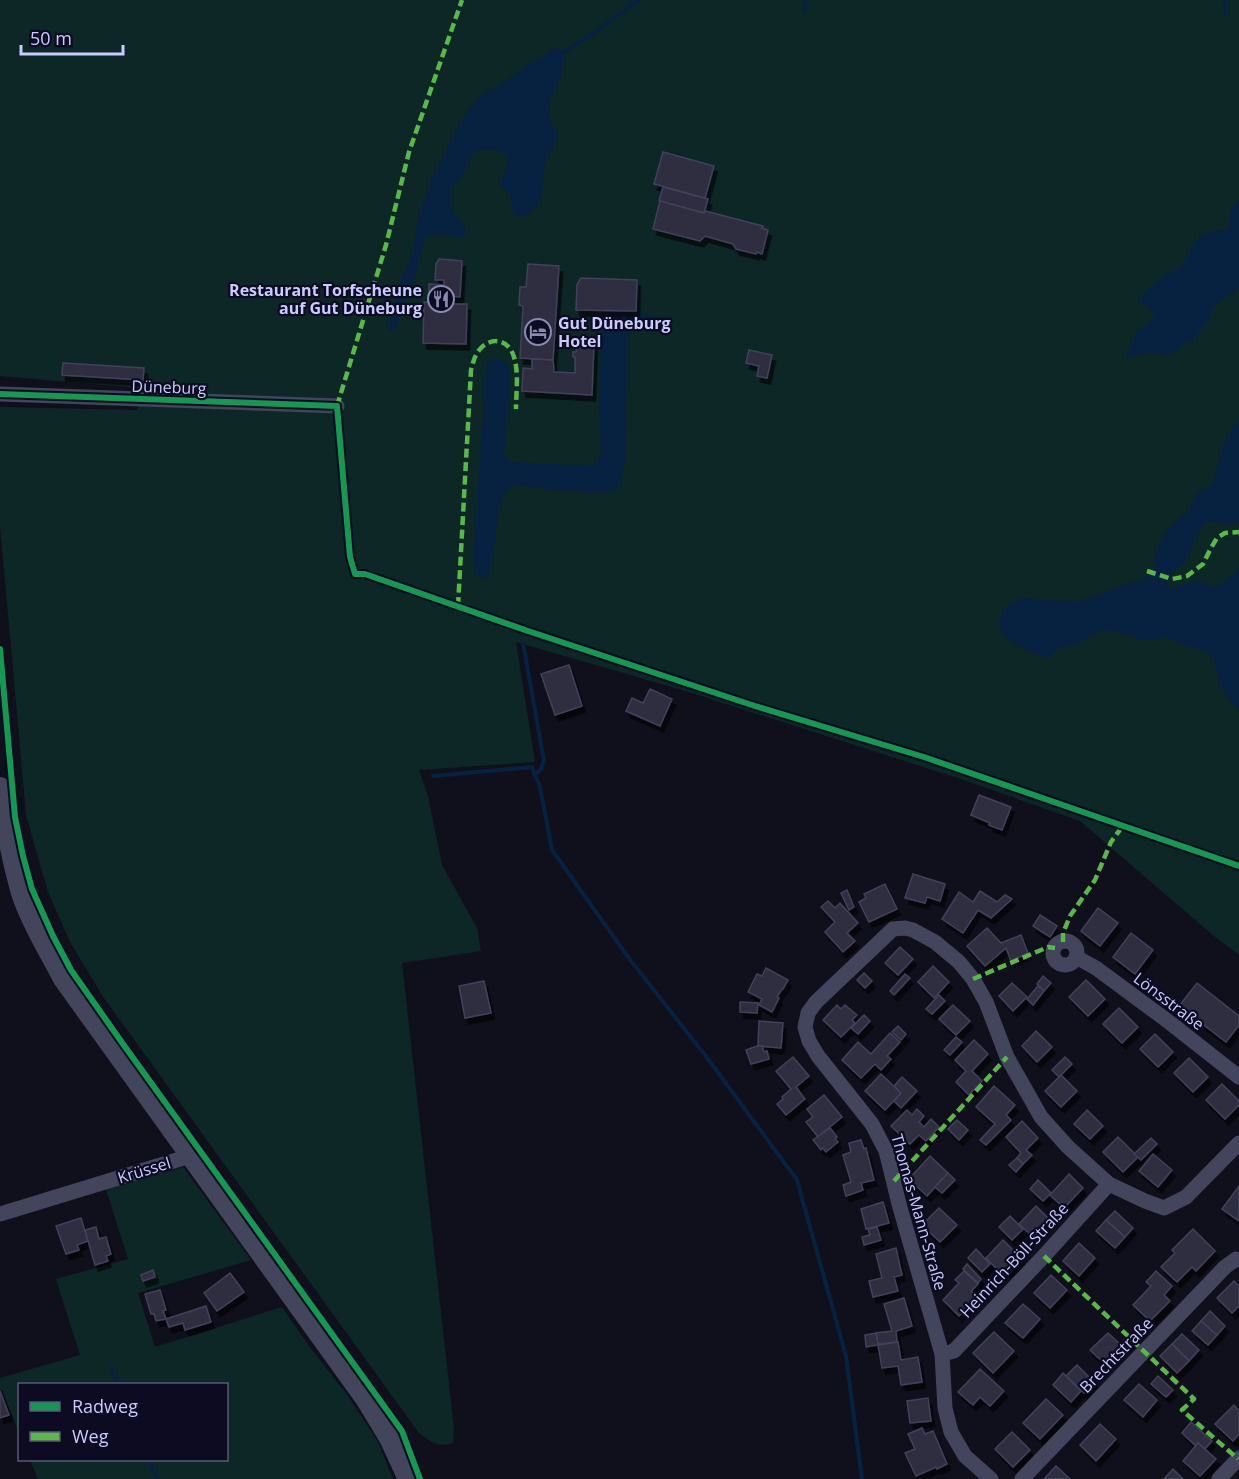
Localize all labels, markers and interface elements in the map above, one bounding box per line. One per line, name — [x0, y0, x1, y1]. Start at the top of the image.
scale bar — [21, 18, 123, 56]
text: 50 m — [30, 26, 72, 50]
place label: Restaurant Torfscheune auf Gut Düneburg — [229, 279, 422, 319]
restaurant icon: Restaurant Torfscheune auf Gut Düneburg — [426, 284, 456, 314]
place label: Gut Düneburg Hotel — [558, 312, 670, 352]
hotel icon: Gut Düneburg Hotel — [523, 317, 553, 347]
street label: Düneburg — [131, 375, 207, 399]
street label: Lönsstraße — [1129, 967, 1209, 1035]
street label: Thomas-Mann-Straße — [886, 1131, 952, 1293]
street label: Krüssel — [115, 1152, 173, 1188]
street label: Heinrich-Böll-Straße — [955, 1198, 1073, 1322]
street label: Brechtstraße — [1074, 1313, 1158, 1397]
legend — [18, 1383, 228, 1461]
text: Radweg — [72, 1394, 138, 1418]
text: Weg — [72, 1424, 109, 1448]

